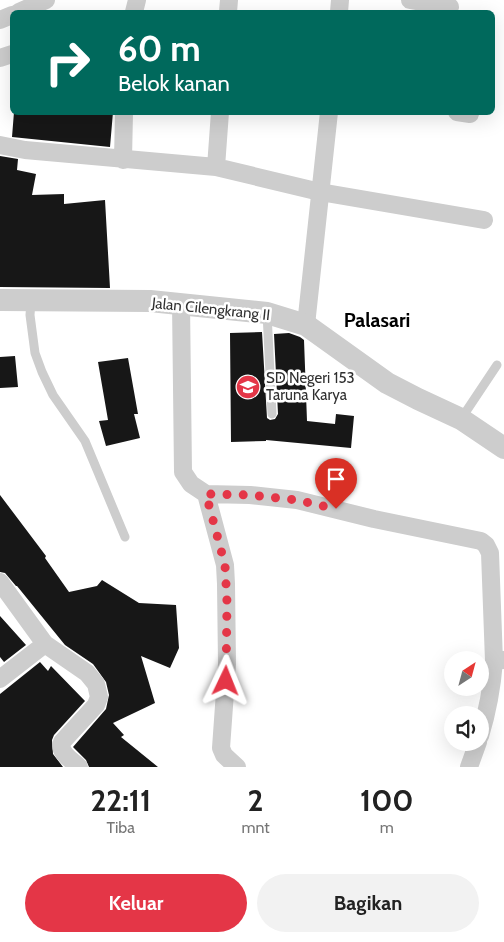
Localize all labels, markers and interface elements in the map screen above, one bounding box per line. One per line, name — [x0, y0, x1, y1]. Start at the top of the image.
text: 60 m — [118, 27, 201, 70]
icon: right — [35, 30, 100, 95]
text: Belok kanan — [118, 70, 230, 97]
street label: Jalan Cilengkrang II — [150, 294, 271, 324]
district label: Palasari — [344, 308, 410, 332]
place label: SD Negeri 153 Taruna Karya — [266, 369, 355, 404]
school or university icon: SD Negeri 153 Taruna Karya — [235, 374, 261, 400]
pin — [315, 458, 357, 509]
icon: arrive — [322, 465, 350, 493]
north arrow — [444, 651, 489, 696]
map controls — [444, 651, 489, 751]
position arrow — [199, 654, 251, 706]
button: sound — [444, 706, 489, 751]
text: 22:11 — [90, 782, 151, 819]
text: 2 — [248, 782, 263, 819]
text: 100 — [360, 782, 414, 819]
text: Tiba — [107, 818, 135, 837]
text: mnt — [241, 818, 270, 837]
text: m — [380, 818, 394, 837]
button: Keluar — [25, 874, 247, 932]
button: Bagikan — [257, 874, 479, 932]

